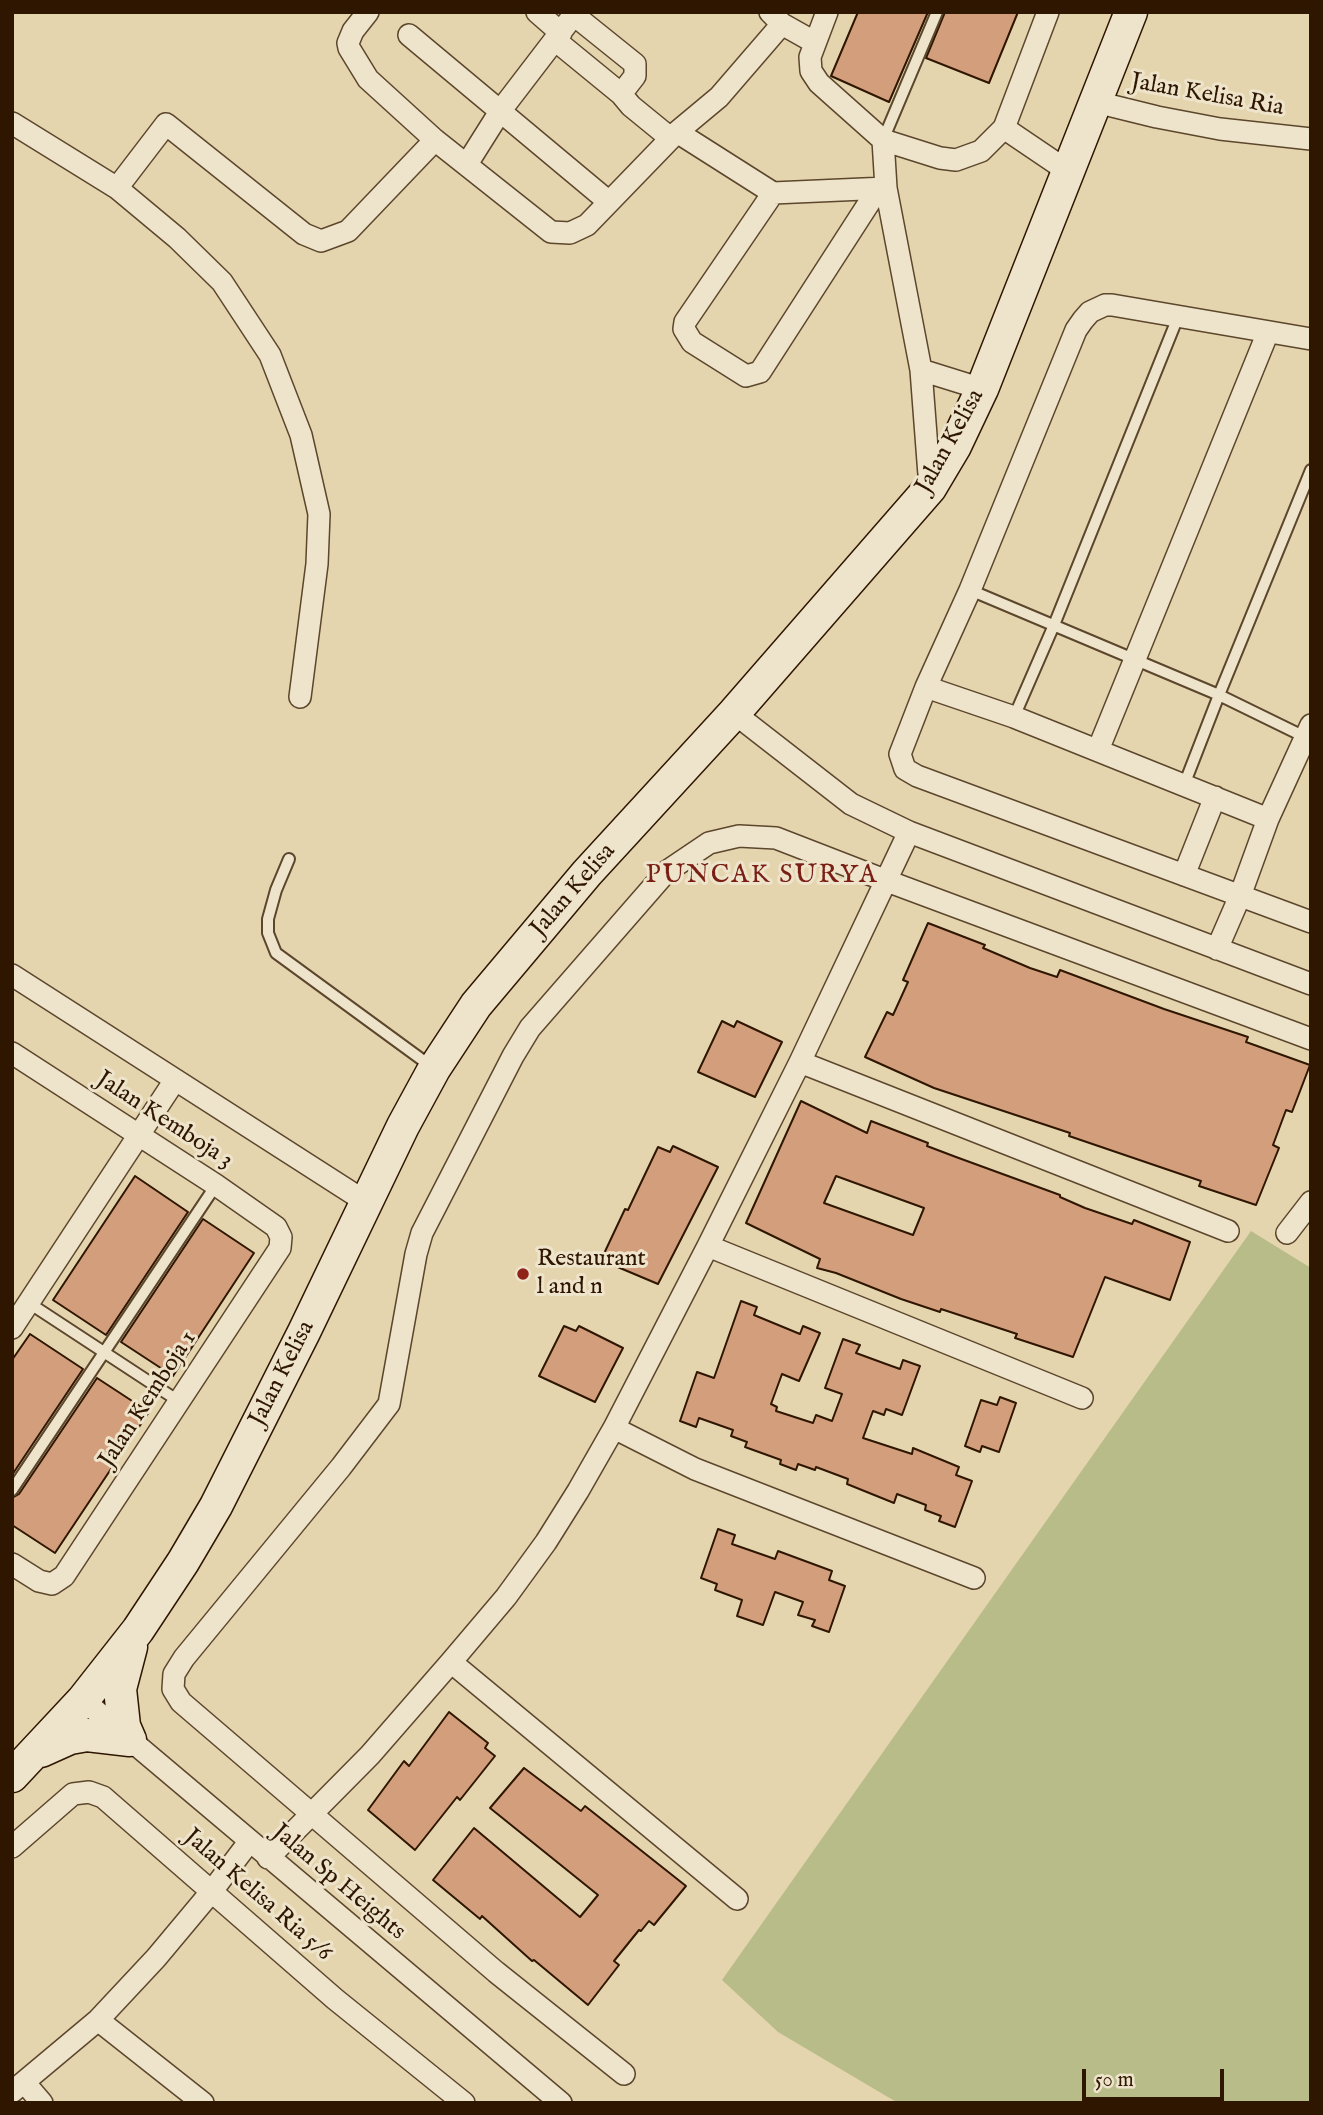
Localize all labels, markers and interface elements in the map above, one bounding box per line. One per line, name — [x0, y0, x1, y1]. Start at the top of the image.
street label: Jalan Kelisa Ria — [1128, 68, 1286, 124]
street label: Jalan Kelisa — [911, 385, 991, 499]
street label: Jalan Kelisa — [526, 838, 622, 944]
district label: PUNCAK SURYA — [647, 861, 877, 893]
street label: Jalan Kemboja 3 — [90, 1066, 238, 1176]
place label: Restaurant l and n — [537, 1246, 646, 1302]
marker: Restaurant l and n — [515, 1266, 531, 1282]
street label: Jalan Kelisa — [244, 1316, 322, 1432]
street label: Jalan Kemboja 1 — [94, 1326, 204, 1474]
street label: Jalan Sp Heights — [265, 1819, 411, 1947]
street label: Jalan Kelisa Ria 5/6 — [177, 1824, 337, 1968]
scale bar — [1085, 2056, 1227, 2100]
text: 50 m — [1095, 2067, 1134, 2094]

